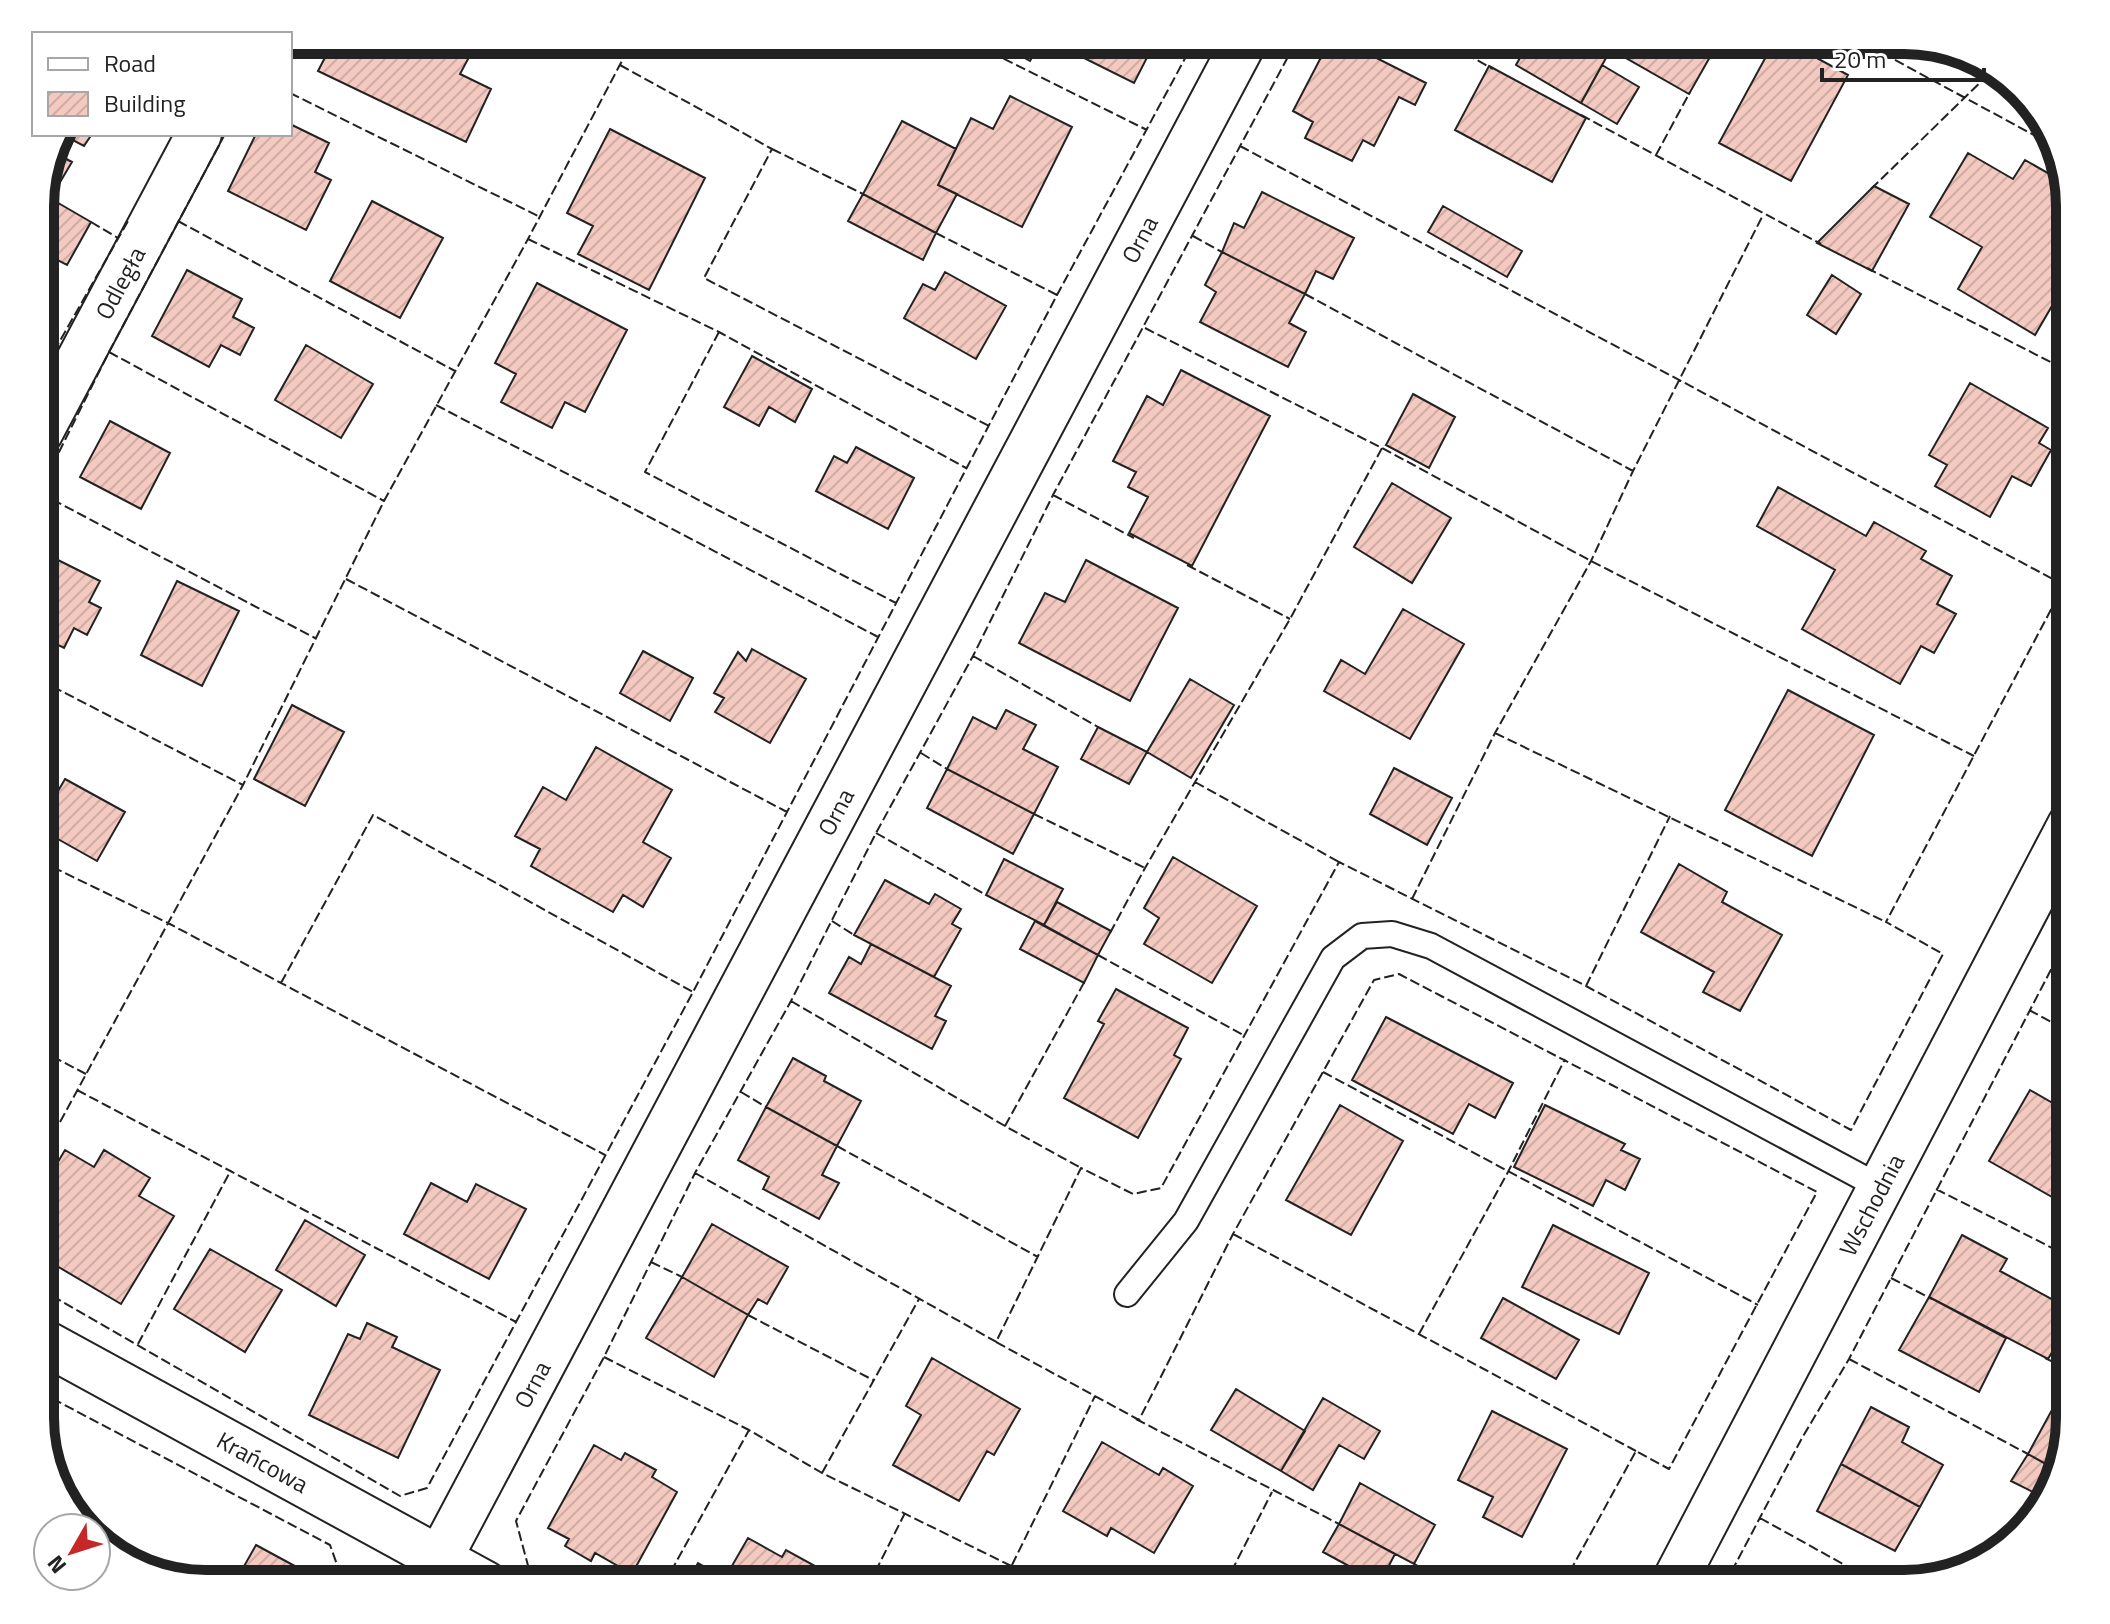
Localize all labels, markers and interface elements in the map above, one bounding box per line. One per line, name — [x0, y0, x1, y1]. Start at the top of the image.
legend — [32, 32, 292, 136]
scale bar — [1822, 32, 1984, 82]
text: 20 m — [1834, 41, 1886, 77]
text: Road — [104, 45, 156, 81]
text: Building — [104, 85, 186, 121]
street label: Orna — [1112, 209, 1167, 270]
street label: Odległa — [86, 240, 154, 326]
street label: Orna — [808, 782, 863, 842]
street label: Wschodnia — [1830, 1147, 1913, 1262]
street label: Orna — [505, 1354, 559, 1414]
street label: Krańcowa — [210, 1422, 315, 1502]
north arrow — [32, 1512, 112, 1592]
text: N — [38, 1548, 74, 1581]

